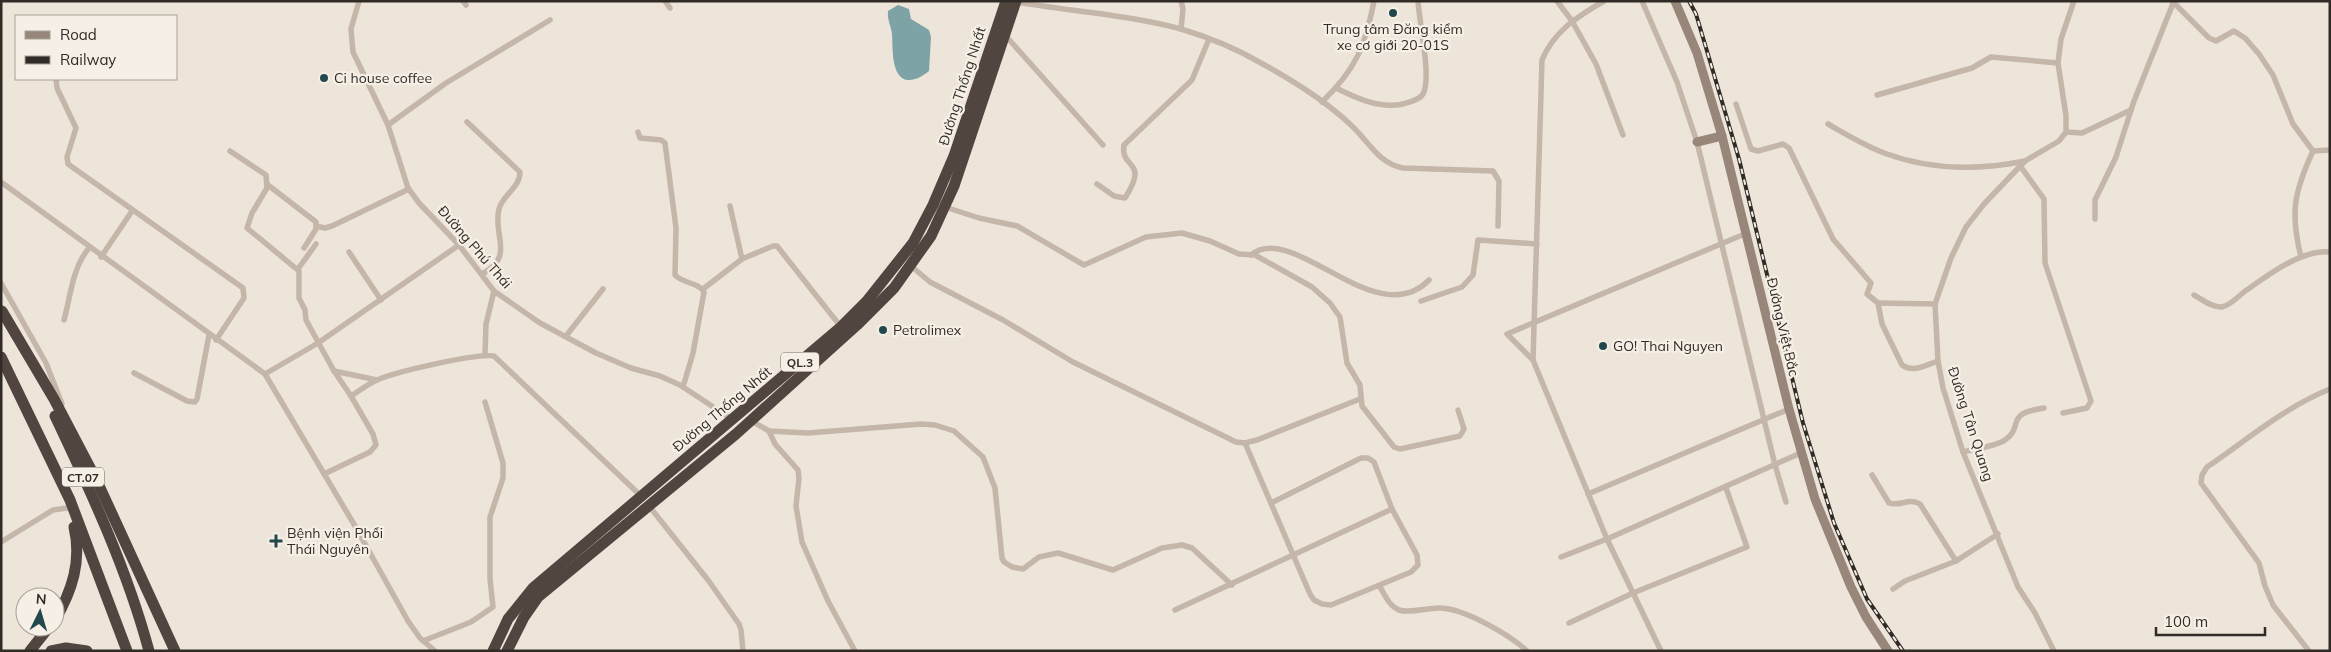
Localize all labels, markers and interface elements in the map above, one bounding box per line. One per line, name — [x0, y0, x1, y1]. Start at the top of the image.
marker: Trung tâm Đăng kiểm xe cơ giới 20-01S — [1387, 7, 1399, 19]
legend — [15, 15, 178, 80]
place label: Trung tâm Đăng kiểm xe cơ giới 20-01S — [1323, 20, 1463, 54]
street label: Đường Thống Nhất — [934, 24, 990, 148]
text: Road — [60, 25, 97, 44]
text: Railway — [60, 50, 116, 69]
place label: Ci house coffee — [334, 69, 432, 87]
marker: Ci house coffee — [318, 72, 330, 84]
street label: Đường Phú Thái — [434, 202, 516, 292]
street label: Đường Việt Bắc — [1763, 276, 1803, 378]
place label: Petrolimex — [893, 321, 962, 339]
marker: Petrolimex — [877, 324, 889, 336]
place label: GO! Thai Nguyen — [1613, 337, 1723, 355]
marker: GO! Thai Nguyen — [1597, 340, 1609, 352]
road number: QL.3 — [781, 352, 819, 372]
street label: Đường Thống Nhất — [669, 362, 775, 456]
street label: Đường Tân Quang — [1944, 364, 1998, 484]
road number: CT.07 — [62, 468, 104, 487]
place label: Bệnh viện Phổi Thái Nguyên — [287, 524, 383, 558]
marker: Bệnh viện Phổi Thái Nguyên — [269, 534, 283, 548]
north arrow — [15, 587, 65, 637]
text: N — [35, 590, 47, 608]
scale bar — [2156, 604, 2265, 636]
text: 100 m — [2164, 612, 2208, 631]

